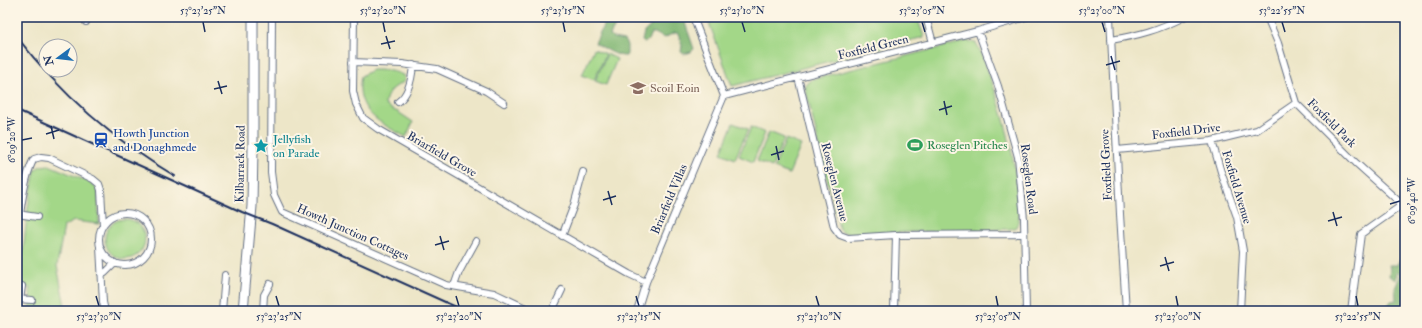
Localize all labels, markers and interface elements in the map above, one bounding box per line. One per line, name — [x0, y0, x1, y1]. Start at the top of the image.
text: 53°23'25"N — [180, 5, 226, 17]
text: 53°23'20"N — [360, 5, 406, 17]
text: 53°23'15"N — [541, 5, 585, 17]
text: 53°23'10"N — [719, 5, 765, 17]
text: 53°23'05"N — [899, 5, 945, 17]
text: 53°23'00"N — [1079, 5, 1125, 17]
text: 53°22'55"N — [1259, 5, 1305, 17]
street label: Foxfield Green — [836, 31, 910, 63]
north arrow — [38, 38, 78, 78]
text: N — [41, 53, 57, 68]
school or university icon: Scoil Eoin — [629, 79, 647, 97]
place label: Scoil Eoin — [650, 81, 700, 96]
street label: Foxfield Park — [1304, 96, 1359, 151]
text: 6°09'20"W — [6, 116, 18, 163]
street label: Foxfield Drive — [1151, 120, 1221, 143]
street label: Kilbarrack Road — [232, 125, 249, 203]
place label: Howth Junction and Donaghmede — [113, 126, 197, 155]
street label: Briarfield Grove — [404, 128, 479, 180]
street label: Foxfield Grove — [1097, 129, 1116, 201]
station icon: Howth Junction and Donaghmede — [92, 131, 110, 149]
place label: Jellyfish on Parade — [272, 132, 319, 161]
sports icon: Roseglen Pitches — [906, 136, 924, 154]
place icon: Jellyfish on Parade — [252, 137, 270, 155]
place label: Roseglen Pitches — [927, 138, 1007, 153]
street label: Roseglen Avenue — [817, 141, 852, 223]
street label: Roseglen Road — [1017, 143, 1040, 215]
street label: Foxfield Avenue — [1218, 149, 1255, 226]
street label: Briarfield Villas — [648, 162, 691, 237]
text: 6°09'40"W — [1406, 177, 1418, 224]
street label: Howth Junction Cottages — [294, 201, 411, 264]
text: 53°23'30"N — [76, 311, 122, 323]
text: 53°23'25"N — [256, 311, 302, 323]
text: 53°23'20"N — [436, 311, 482, 323]
text: 53°23'15"N — [617, 311, 661, 323]
text: 53°23'10"N — [796, 311, 842, 323]
text: 53°23'05"N — [975, 311, 1021, 323]
text: 53°23'00"N — [1155, 311, 1201, 323]
text: 53°22'55"N — [1335, 311, 1381, 323]

